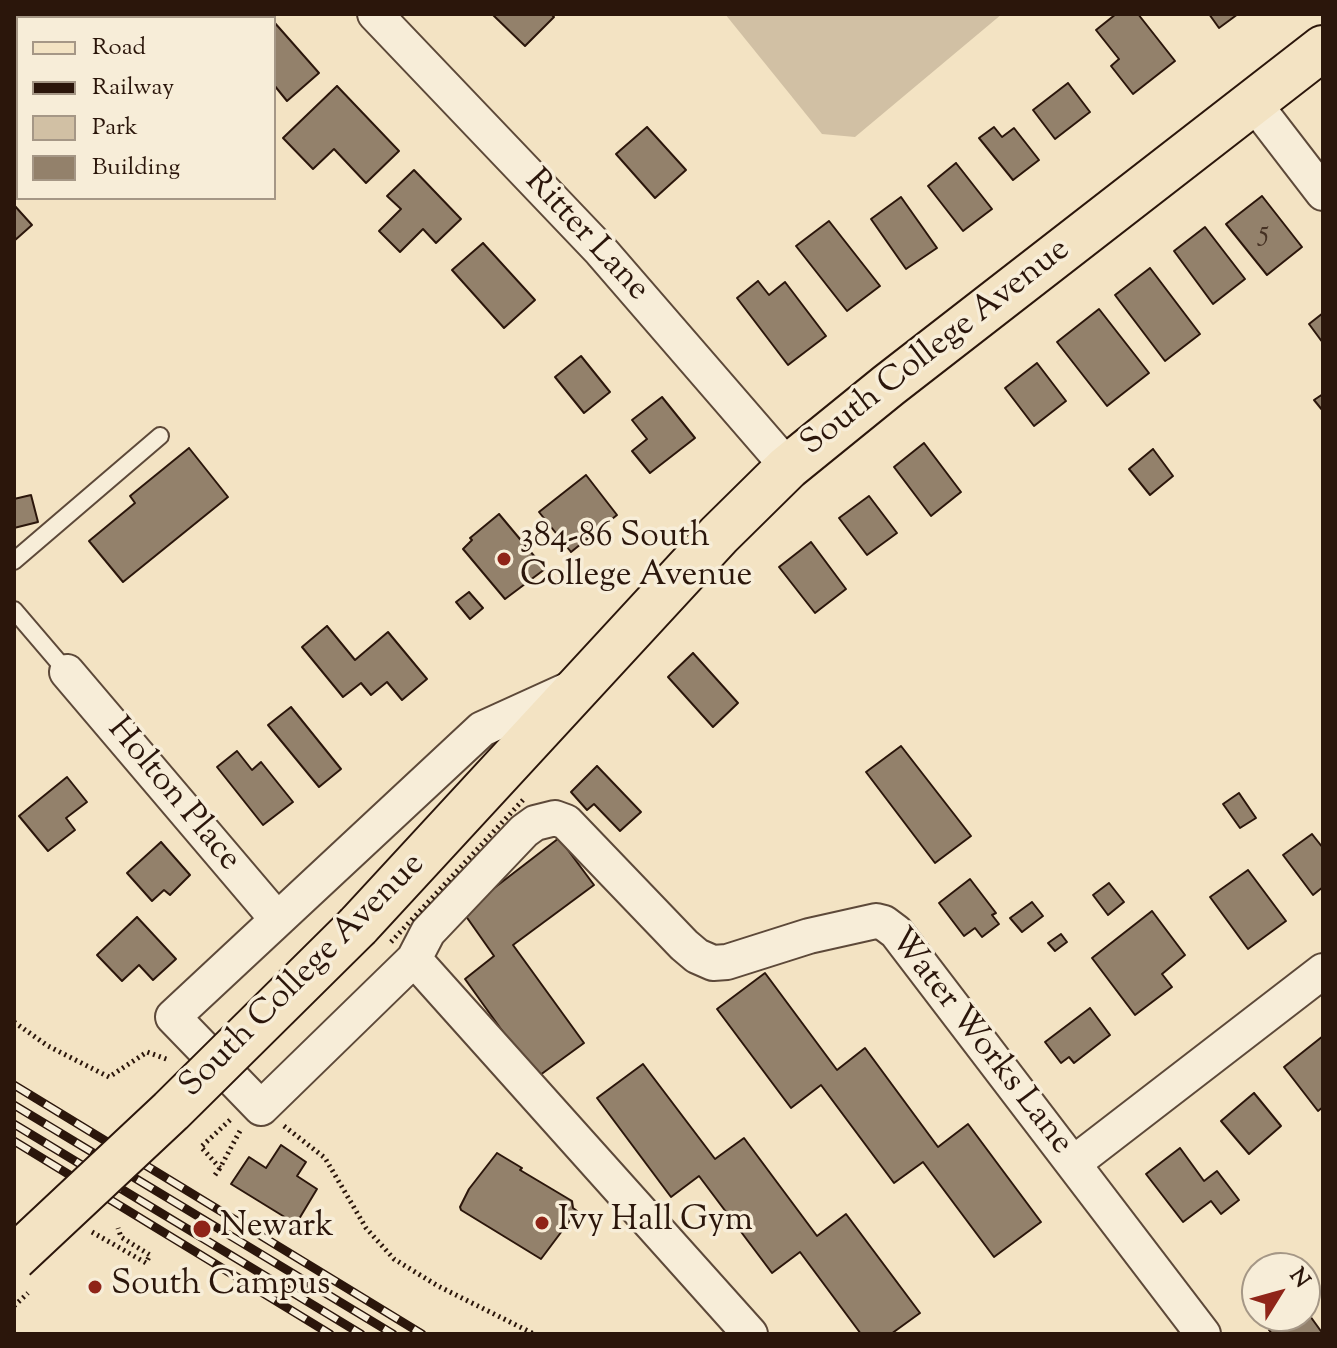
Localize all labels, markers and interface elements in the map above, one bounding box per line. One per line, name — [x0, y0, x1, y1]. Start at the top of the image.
legend — [16, 16, 276, 200]
text: Road — [92, 31, 146, 65]
text: Railway — [92, 71, 174, 105]
text: Park — [92, 111, 138, 145]
text: Building — [92, 151, 180, 185]
street label: Ritter Lane — [514, 163, 656, 311]
house number: 5 — [1259, 217, 1269, 253]
street label: South College Avenue — [795, 231, 1079, 467]
place label: 384-86 South College Avenue — [520, 519, 752, 598]
marker: 384-86 South College Avenue — [495, 550, 513, 568]
street label: Holton Place — [96, 711, 248, 881]
street label: South College Avenue — [173, 846, 435, 1108]
street label: Water Works Lane — [878, 922, 1080, 1164]
place label: Ivy Hall Gym — [558, 1203, 753, 1243]
place label: Newark — [220, 1209, 334, 1249]
marker: Ivy Hall Gym — [533, 1214, 551, 1232]
marker: Newark — [191, 1218, 213, 1240]
north arrow — [1241, 1252, 1321, 1332]
text: N — [1281, 1262, 1317, 1295]
place label: South Campus — [111, 1267, 330, 1307]
marker: South Campus — [86, 1278, 104, 1296]

